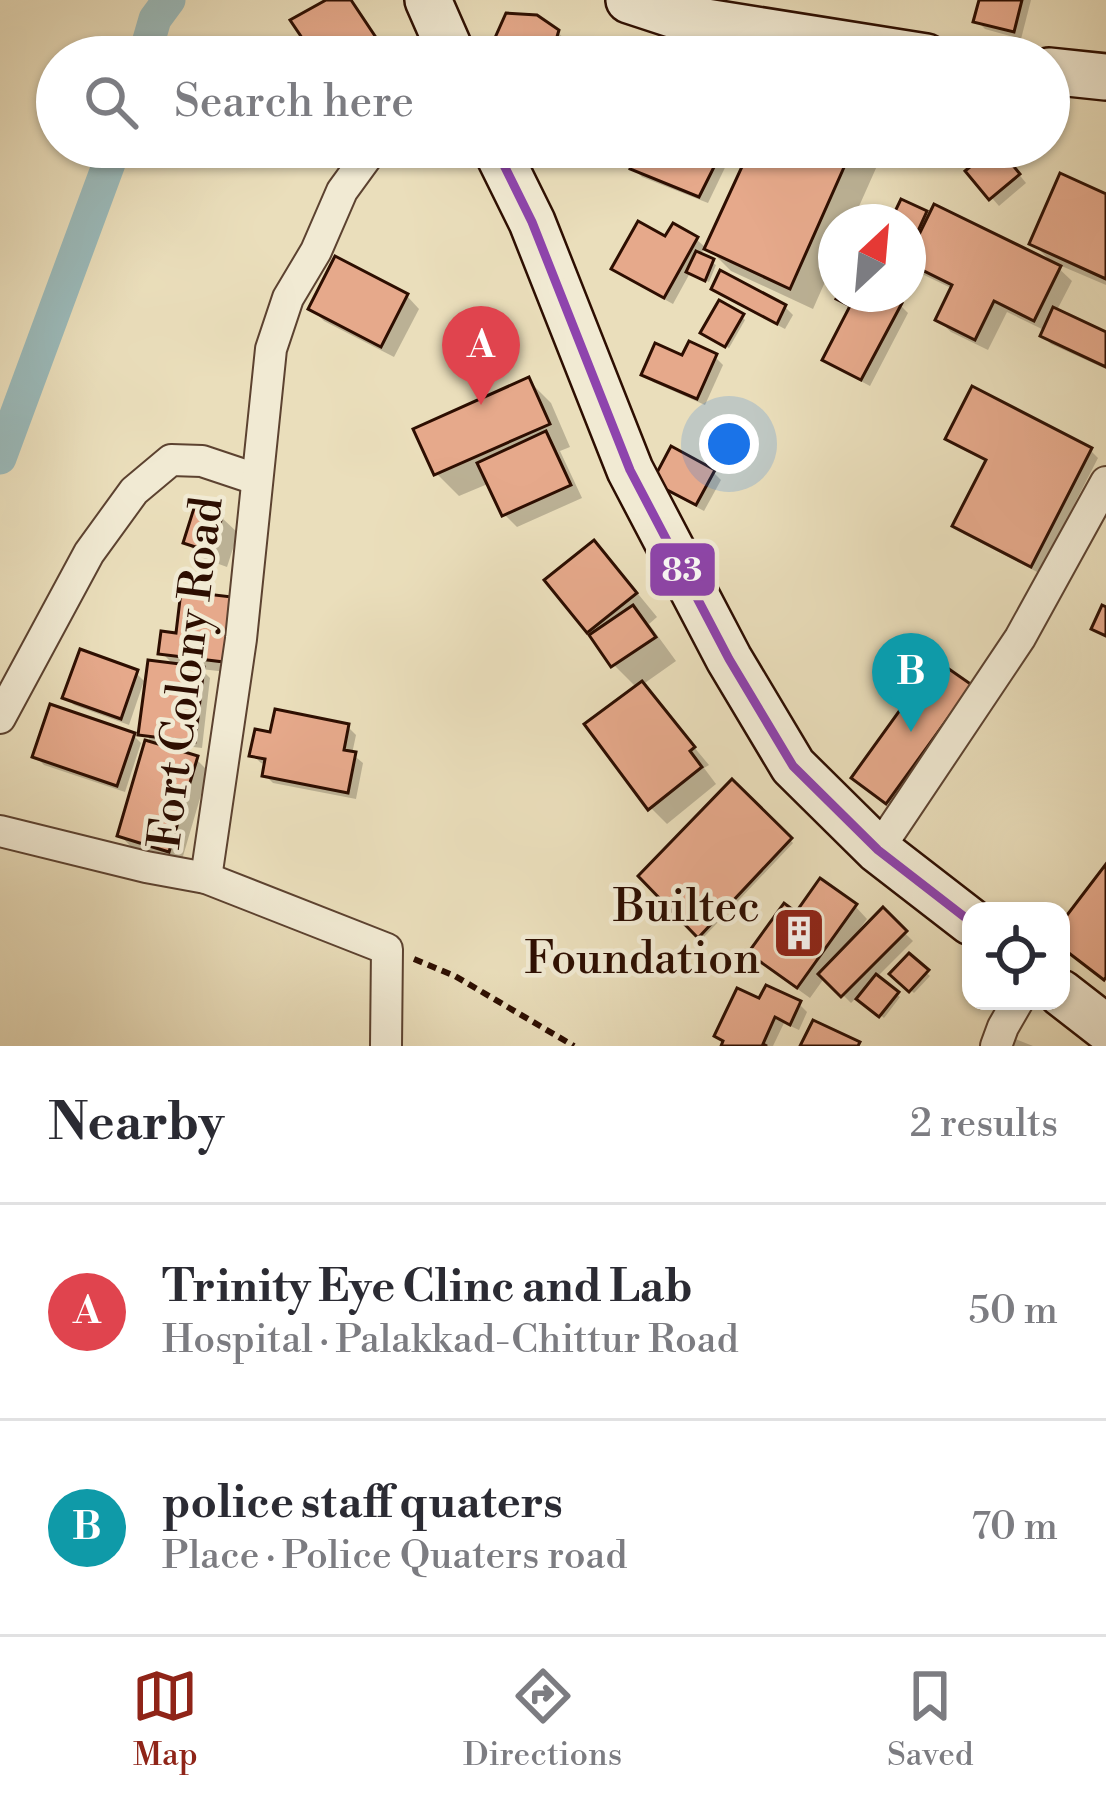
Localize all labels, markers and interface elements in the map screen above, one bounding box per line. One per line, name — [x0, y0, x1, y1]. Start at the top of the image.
search box — [36, 36, 1070, 168]
icon: search — [78, 69, 144, 135]
text: Search here — [174, 74, 414, 131]
north arrow — [818, 204, 926, 312]
pin: A — [442, 306, 520, 405]
your location — [699, 414, 759, 474]
street label: Fort Colony Road — [137, 493, 237, 852]
line badge: 83 — [648, 541, 717, 598]
text: 83 — [662, 551, 702, 592]
pin: B — [872, 633, 950, 732]
place label: Builtec Foundation — [525, 879, 760, 988]
map controls — [962, 902, 1070, 1010]
button: locate — [962, 902, 1070, 1010]
building icon: Builtec Foundation — [771, 905, 827, 961]
text: Nearby — [48, 1092, 224, 1156]
text: 2 results — [910, 1100, 1058, 1149]
text: Trinity Eye Clinc and Lab — [162, 1259, 693, 1316]
text: A — [73, 1287, 101, 1336]
text: 50 m — [968, 1287, 1058, 1336]
text: Hospital · Palakkad-Chittur Road — [162, 1316, 739, 1365]
text: police staff quaters — [162, 1475, 563, 1532]
text: B — [72, 1503, 102, 1552]
text: 70 m — [971, 1503, 1058, 1552]
text: Place · Police Quaters road — [162, 1532, 627, 1581]
tab: Map — [132, 1663, 198, 1776]
tab: Directions — [463, 1663, 622, 1776]
tab: Saved — [887, 1663, 974, 1776]

